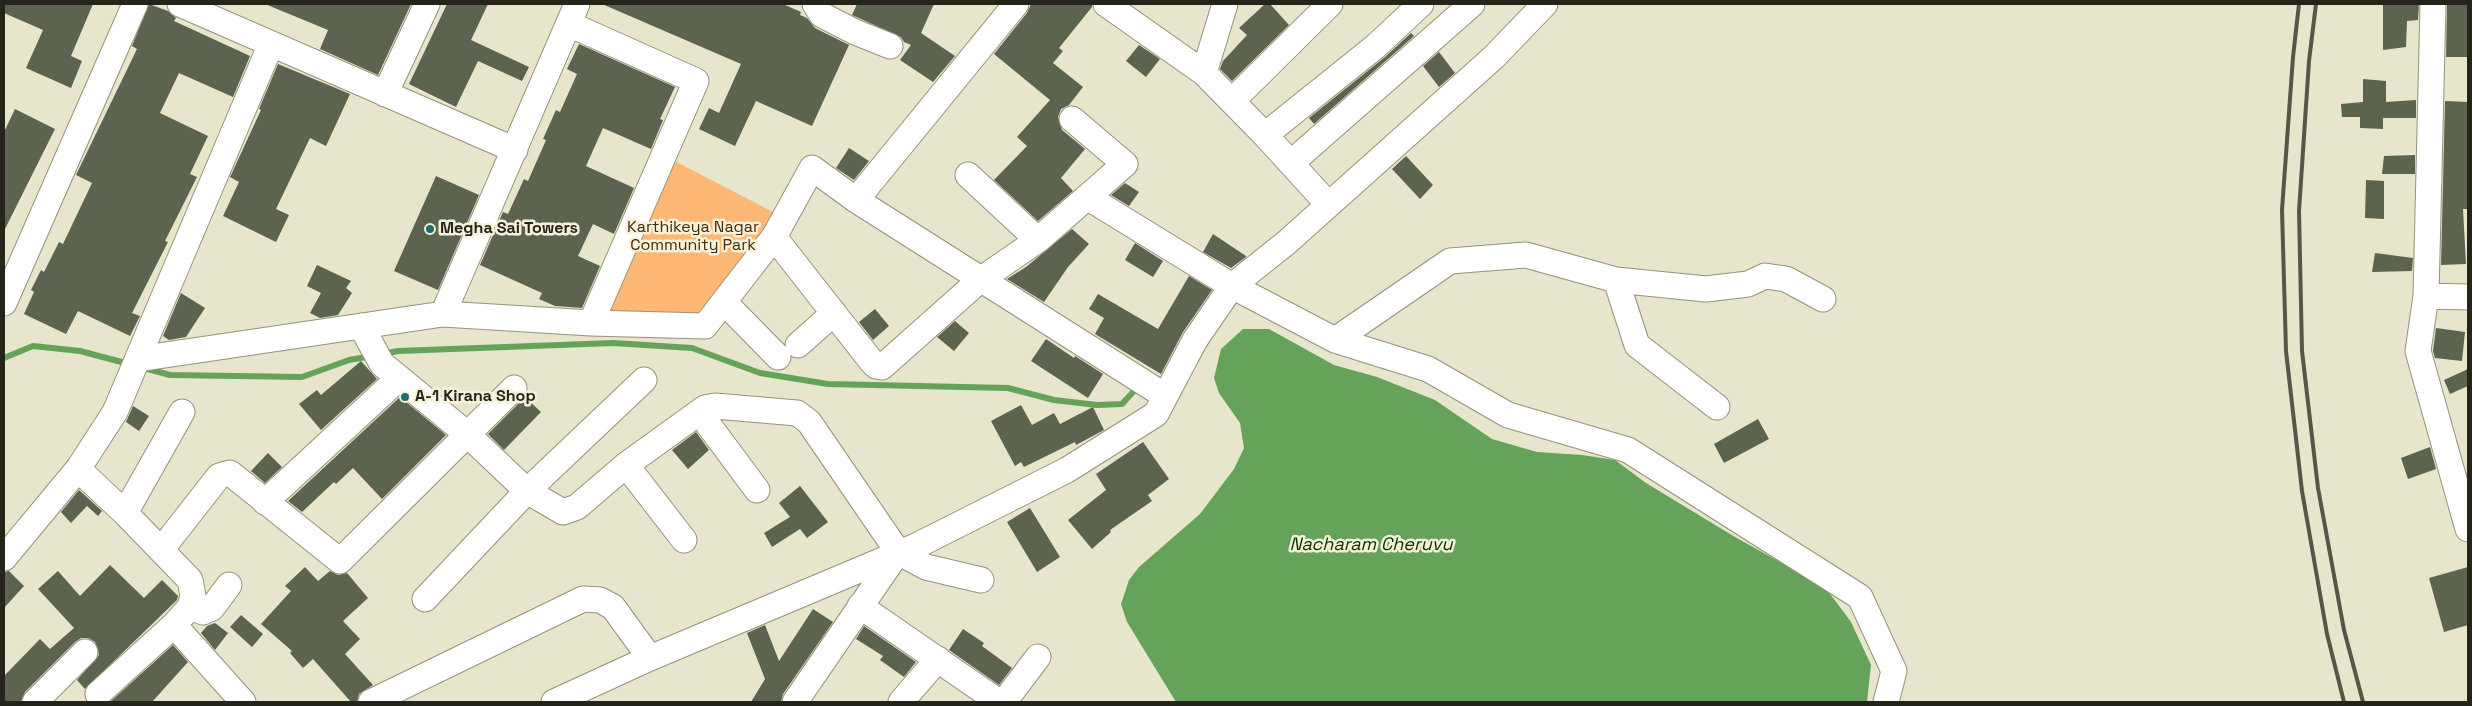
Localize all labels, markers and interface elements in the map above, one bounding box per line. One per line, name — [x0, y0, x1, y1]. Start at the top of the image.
park label: Karthikeya Nagar Community Park — [627, 218, 759, 256]
place label: Megha Sai Towers — [440, 219, 578, 239]
marker: Megha Sai Towers — [424, 223, 436, 235]
place label: A-1 Kirana Shop — [415, 387, 536, 407]
marker: A-1 Kirana Shop — [399, 391, 411, 403]
water label: Nacharam Cheruvu — [1290, 534, 1452, 556]

